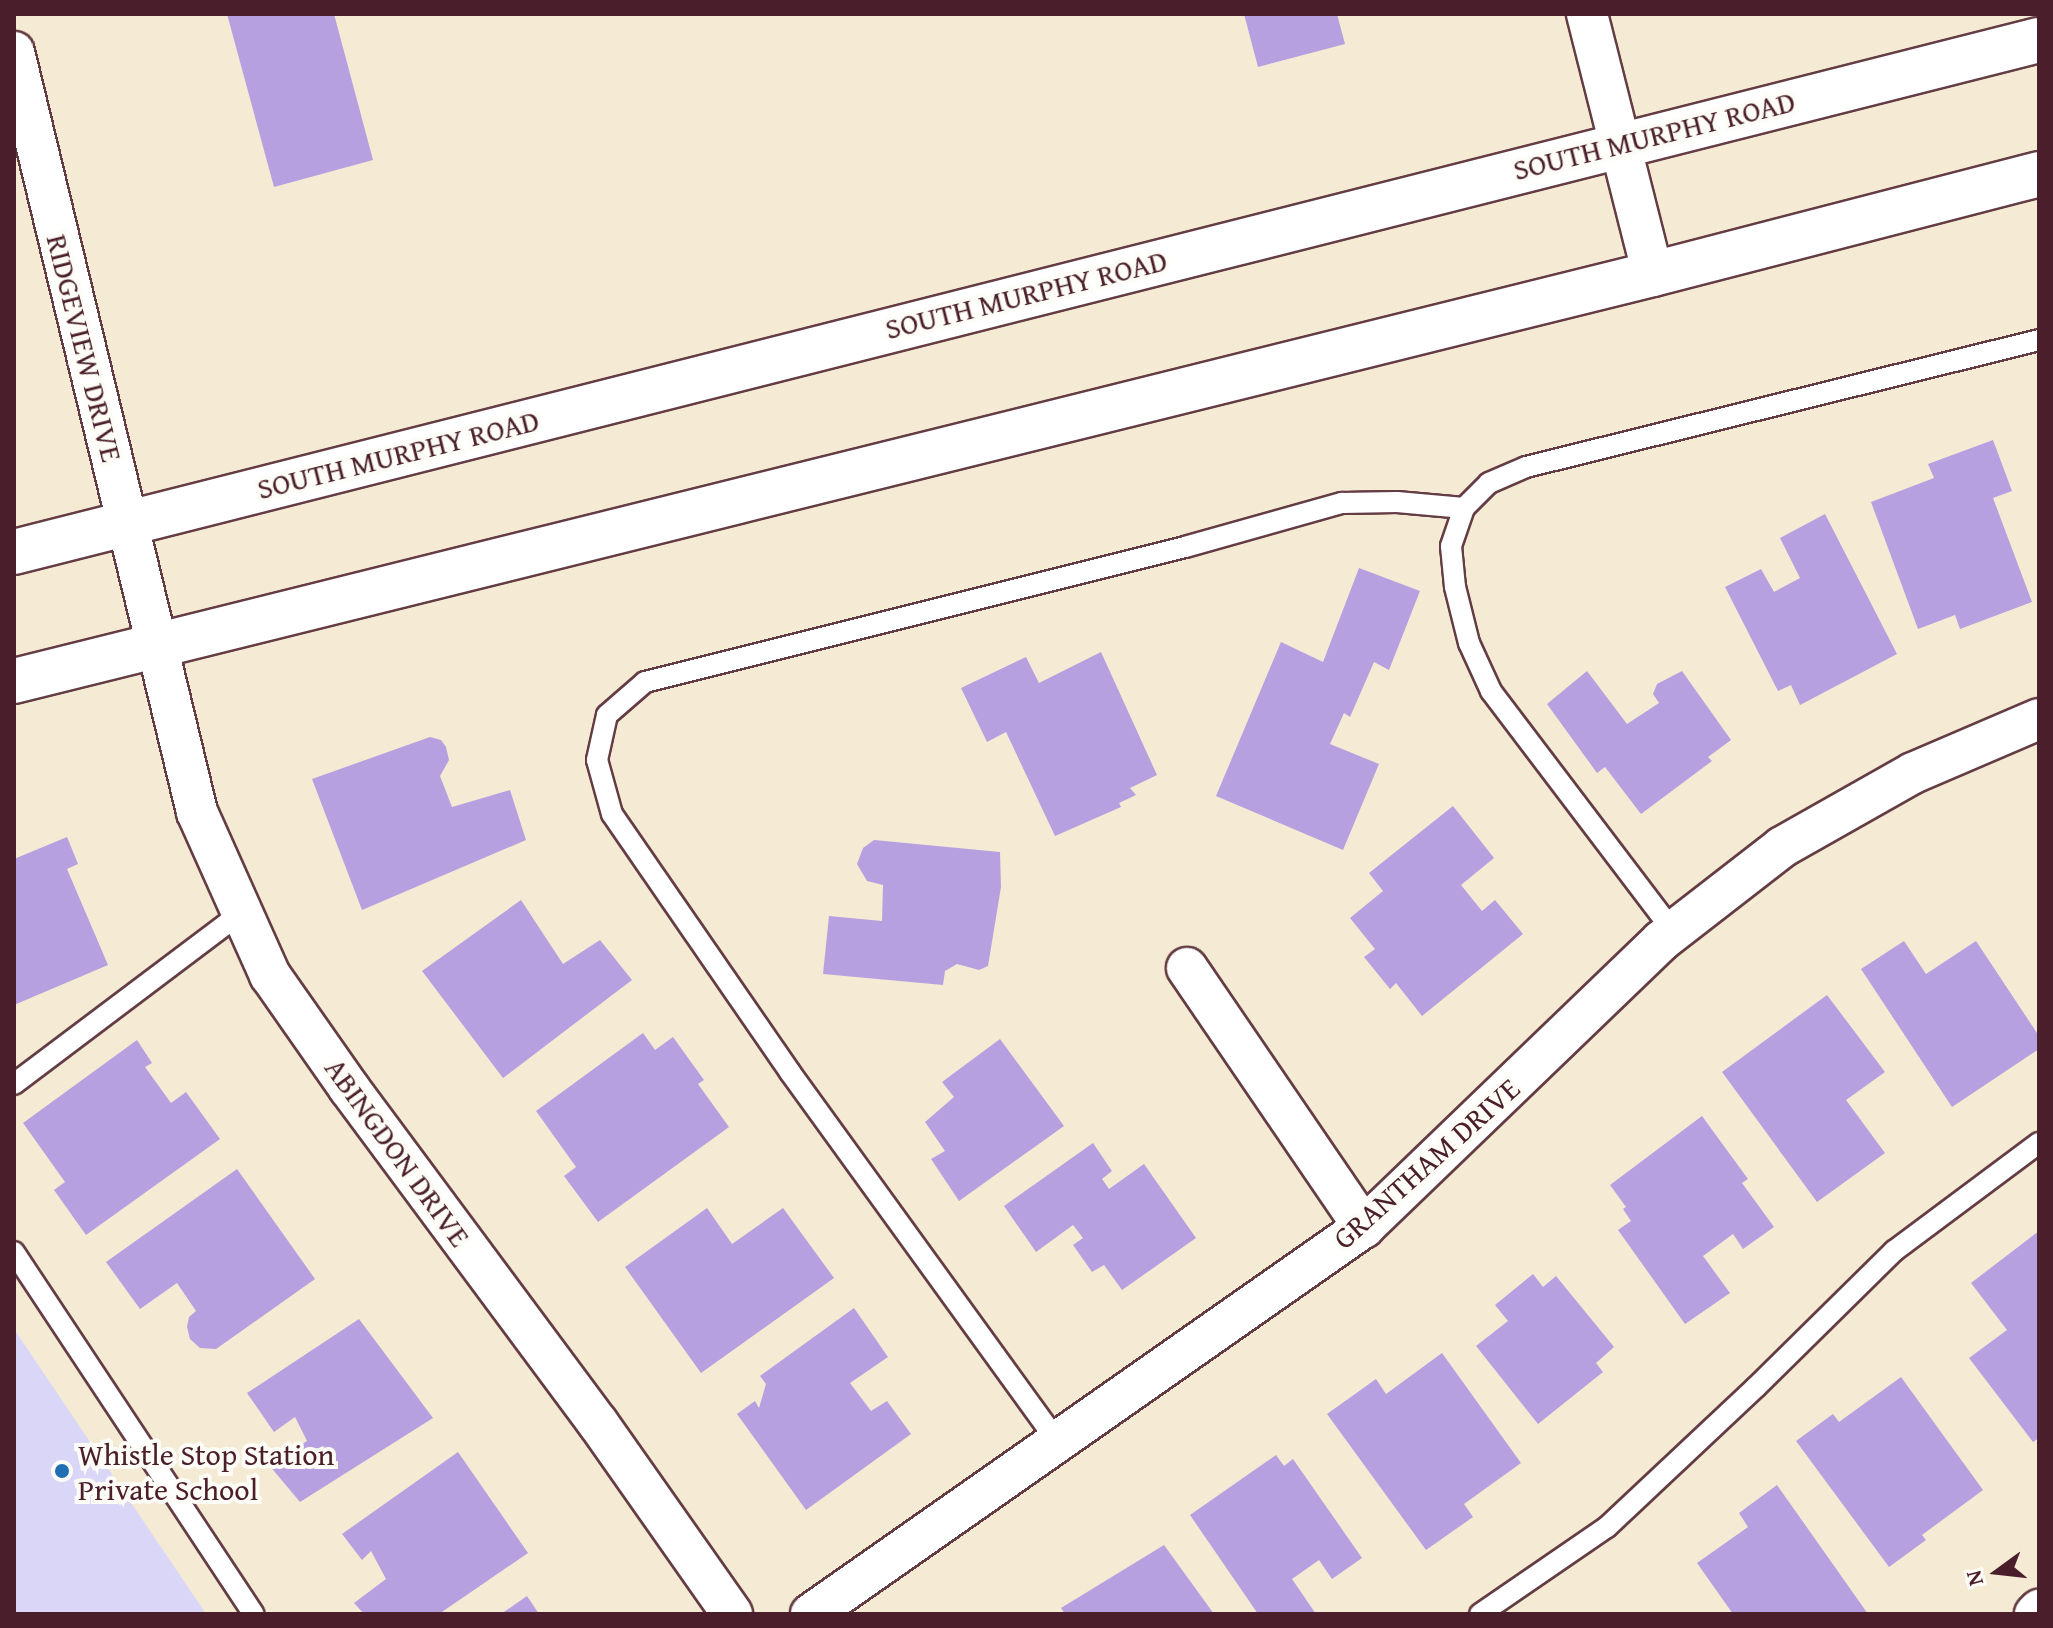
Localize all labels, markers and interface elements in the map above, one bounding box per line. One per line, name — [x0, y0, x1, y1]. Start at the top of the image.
street label: SOUTH MURPHY ROAD — [1509, 83, 1799, 187]
street label: RIDGEVIEW DRIVE — [39, 230, 131, 466]
street label: SOUTH MURPHY ROAD — [881, 242, 1171, 346]
street label: SOUTH MURPHY ROAD — [253, 402, 543, 506]
street label: ABINGDON DRIVE — [318, 1051, 478, 1253]
street label: GRANTHAM DRIVE — [1325, 1070, 1527, 1256]
place label: Whistle Stop Station Private School — [78, 1436, 334, 1506]
marker: Whistle Stop Station Private School — [53, 1462, 71, 1480]
north arrow — [1957, 1532, 2037, 1612]
text: N — [1956, 1567, 1991, 1589]

